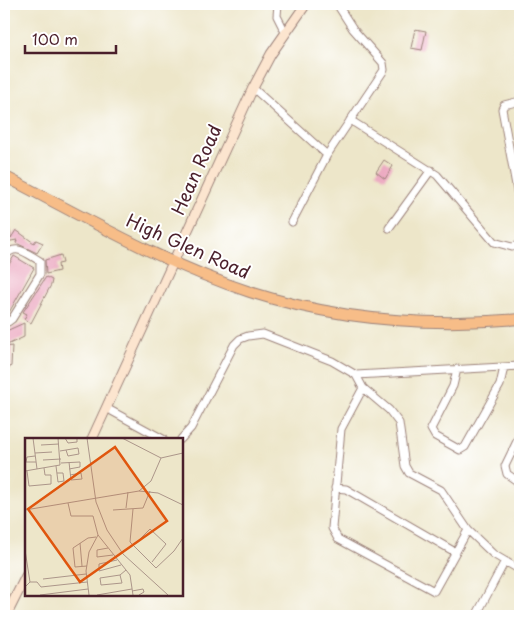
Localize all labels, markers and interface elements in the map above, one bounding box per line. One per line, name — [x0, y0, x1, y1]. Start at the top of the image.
scale bar — [25, 22, 116, 54]
text: 100 m — [32, 27, 78, 50]
street label: Hean Road — [164, 120, 228, 219]
street label: High Glen Road — [122, 206, 255, 285]
inset map — [25, 438, 182, 595]

